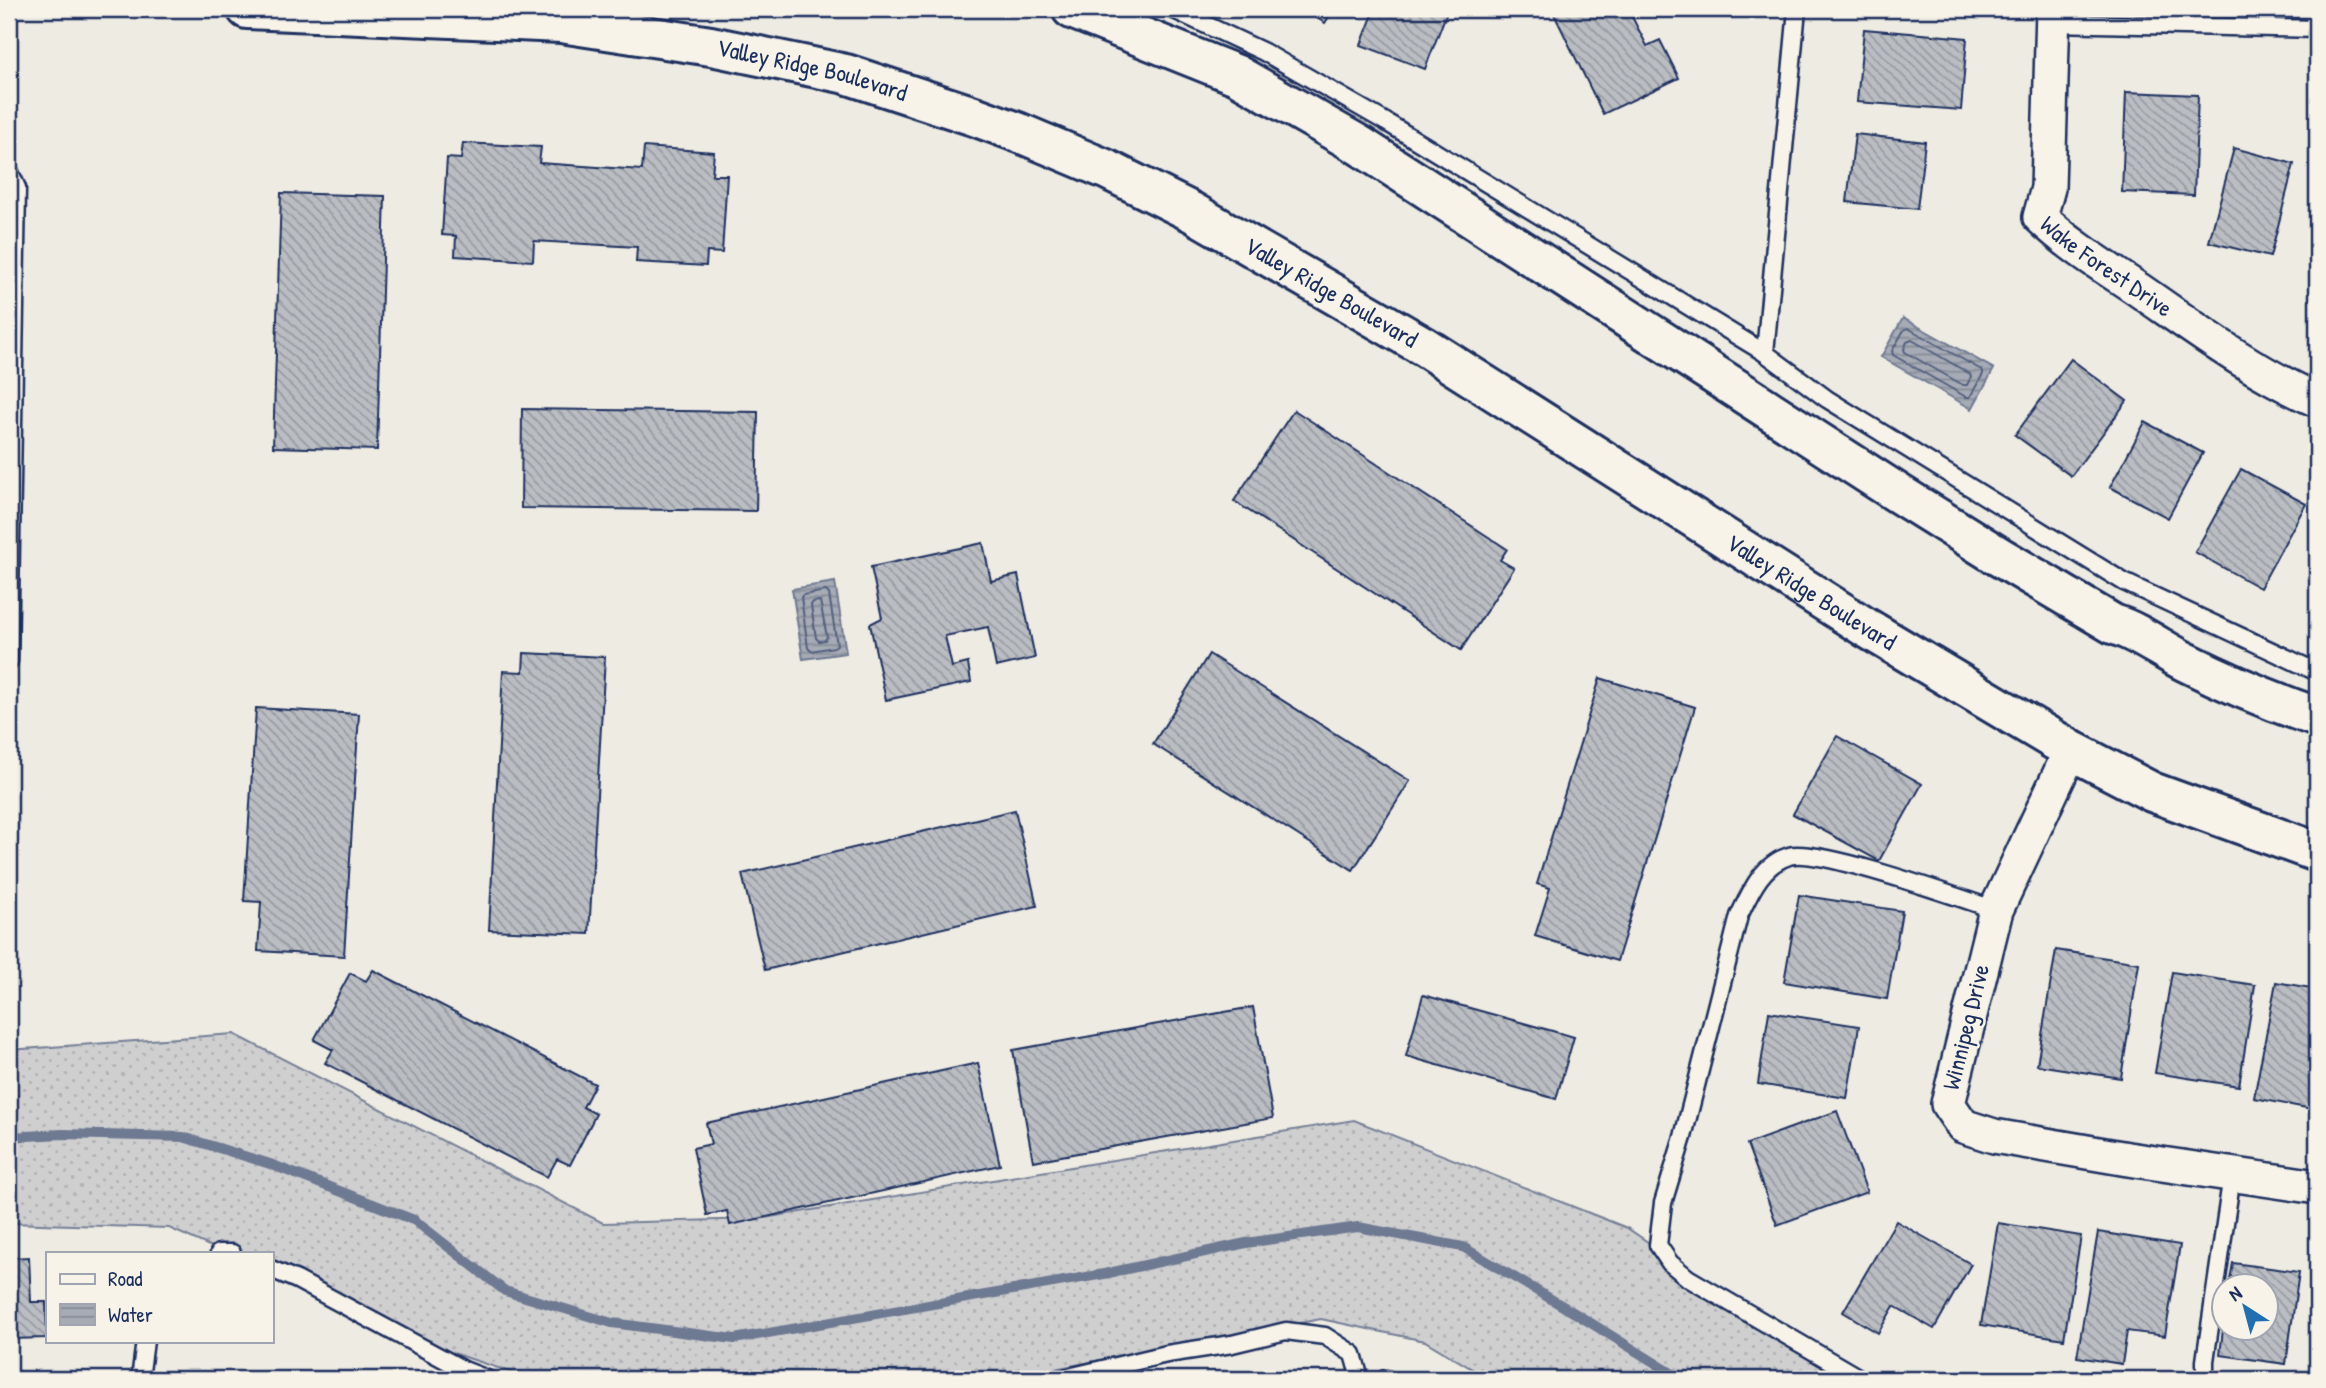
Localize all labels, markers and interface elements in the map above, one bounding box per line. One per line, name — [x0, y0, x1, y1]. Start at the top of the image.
street label: Valley Ridge Boulevard — [714, 31, 912, 108]
street label: Wake Forest Drive — [2034, 208, 2180, 324]
street label: Valley Ridge Boulevard — [1239, 229, 1424, 355]
street label: Valley Ridge Boulevard — [1721, 526, 1903, 657]
street label: Winnipeg Drive — [1934, 960, 1996, 1093]
legend — [46, 1252, 273, 1342]
text: Road — [108, 1264, 142, 1293]
north arrow — [2210, 1272, 2280, 1342]
text: N — [2223, 1280, 2247, 1307]
text: Water — [108, 1300, 153, 1329]

